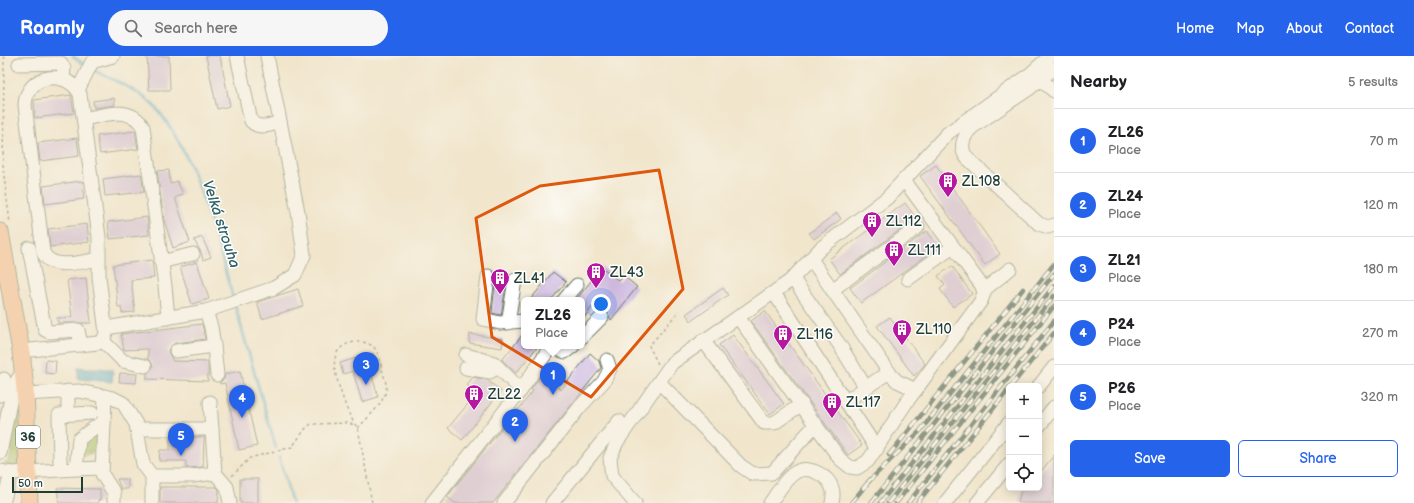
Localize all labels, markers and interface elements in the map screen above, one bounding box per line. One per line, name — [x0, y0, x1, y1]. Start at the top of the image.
search box — [108, 10, 388, 46]
text: Roamly — [20, 17, 84, 40]
icon: search — [122, 17, 144, 39]
text: Search here — [154, 19, 238, 38]
text: Home — [1176, 20, 1214, 37]
text: Map — [1236, 20, 1264, 37]
text: About — [1286, 20, 1323, 37]
text: Contact — [1345, 20, 1394, 37]
text: Nearby — [1070, 72, 1127, 92]
text: 5 results — [1348, 74, 1398, 90]
text: ZL26 — [1108, 123, 1144, 142]
text: 1 — [1080, 133, 1086, 149]
text: 70 m — [1370, 133, 1398, 149]
text: Place — [1108, 142, 1141, 158]
building icon: ZL108 — [937, 170, 959, 198]
place label: ZL108 — [961, 173, 1000, 190]
water label: Velká strouha — [198, 178, 244, 270]
text: ZL24 — [1108, 187, 1143, 206]
text: 2 — [1079, 197, 1087, 213]
text: 120 m — [1363, 197, 1398, 213]
text: Place — [1108, 206, 1141, 222]
building icon: ZL112 — [861, 210, 883, 238]
place label: ZL112 — [885, 213, 922, 230]
building icon: ZL111 — [883, 239, 905, 267]
place label: ZL111 — [907, 242, 941, 259]
text: ZL21 — [1108, 251, 1141, 270]
building icon: ZL43 — [585, 261, 607, 289]
text: 3 — [1079, 261, 1087, 277]
text: 180 m — [1363, 261, 1398, 277]
place label: ZL43 — [609, 264, 644, 281]
building icon: ZL41 — [489, 267, 511, 295]
place label: ZL41 — [513, 270, 545, 287]
text: Place — [1108, 270, 1141, 286]
your location — [591, 294, 611, 314]
popup — [521, 297, 585, 349]
text: ZL26 — [535, 306, 571, 325]
text: P24 — [1108, 315, 1135, 334]
building icon: ZL110 — [891, 318, 913, 346]
place label: ZL110 — [915, 321, 952, 338]
building icon: ZL116 — [772, 323, 794, 351]
text: Place — [535, 325, 568, 341]
text: 4 — [1079, 325, 1087, 341]
text: 270 m — [1362, 325, 1398, 341]
place label: ZL116 — [796, 326, 833, 343]
text: Place — [1108, 334, 1141, 350]
pin: 3 — [353, 352, 379, 385]
pin: 1 — [540, 362, 566, 395]
text: P26 — [1108, 379, 1135, 398]
building icon: ZL22 — [463, 383, 485, 411]
map controls — [1006, 383, 1042, 491]
button: + — [1006, 383, 1042, 419]
pin: 4 — [229, 385, 255, 418]
place label: ZL22 — [487, 386, 522, 403]
text: 5 — [1079, 389, 1087, 405]
text: 320 m — [1360, 389, 1398, 405]
building icon: ZL117 — [821, 391, 843, 419]
place label: ZL117 — [845, 394, 880, 411]
text: Place — [1108, 398, 1141, 414]
pin: 2 — [502, 409, 528, 442]
button: − — [1006, 419, 1042, 455]
pin: 5 — [168, 423, 194, 456]
road number: 36 — [16, 426, 40, 448]
button: Save — [1070, 440, 1230, 477]
button: Share — [1238, 440, 1398, 477]
button: locate — [1006, 455, 1042, 491]
scale bar — [12, 475, 83, 494]
text: 50 m — [18, 477, 43, 490]

